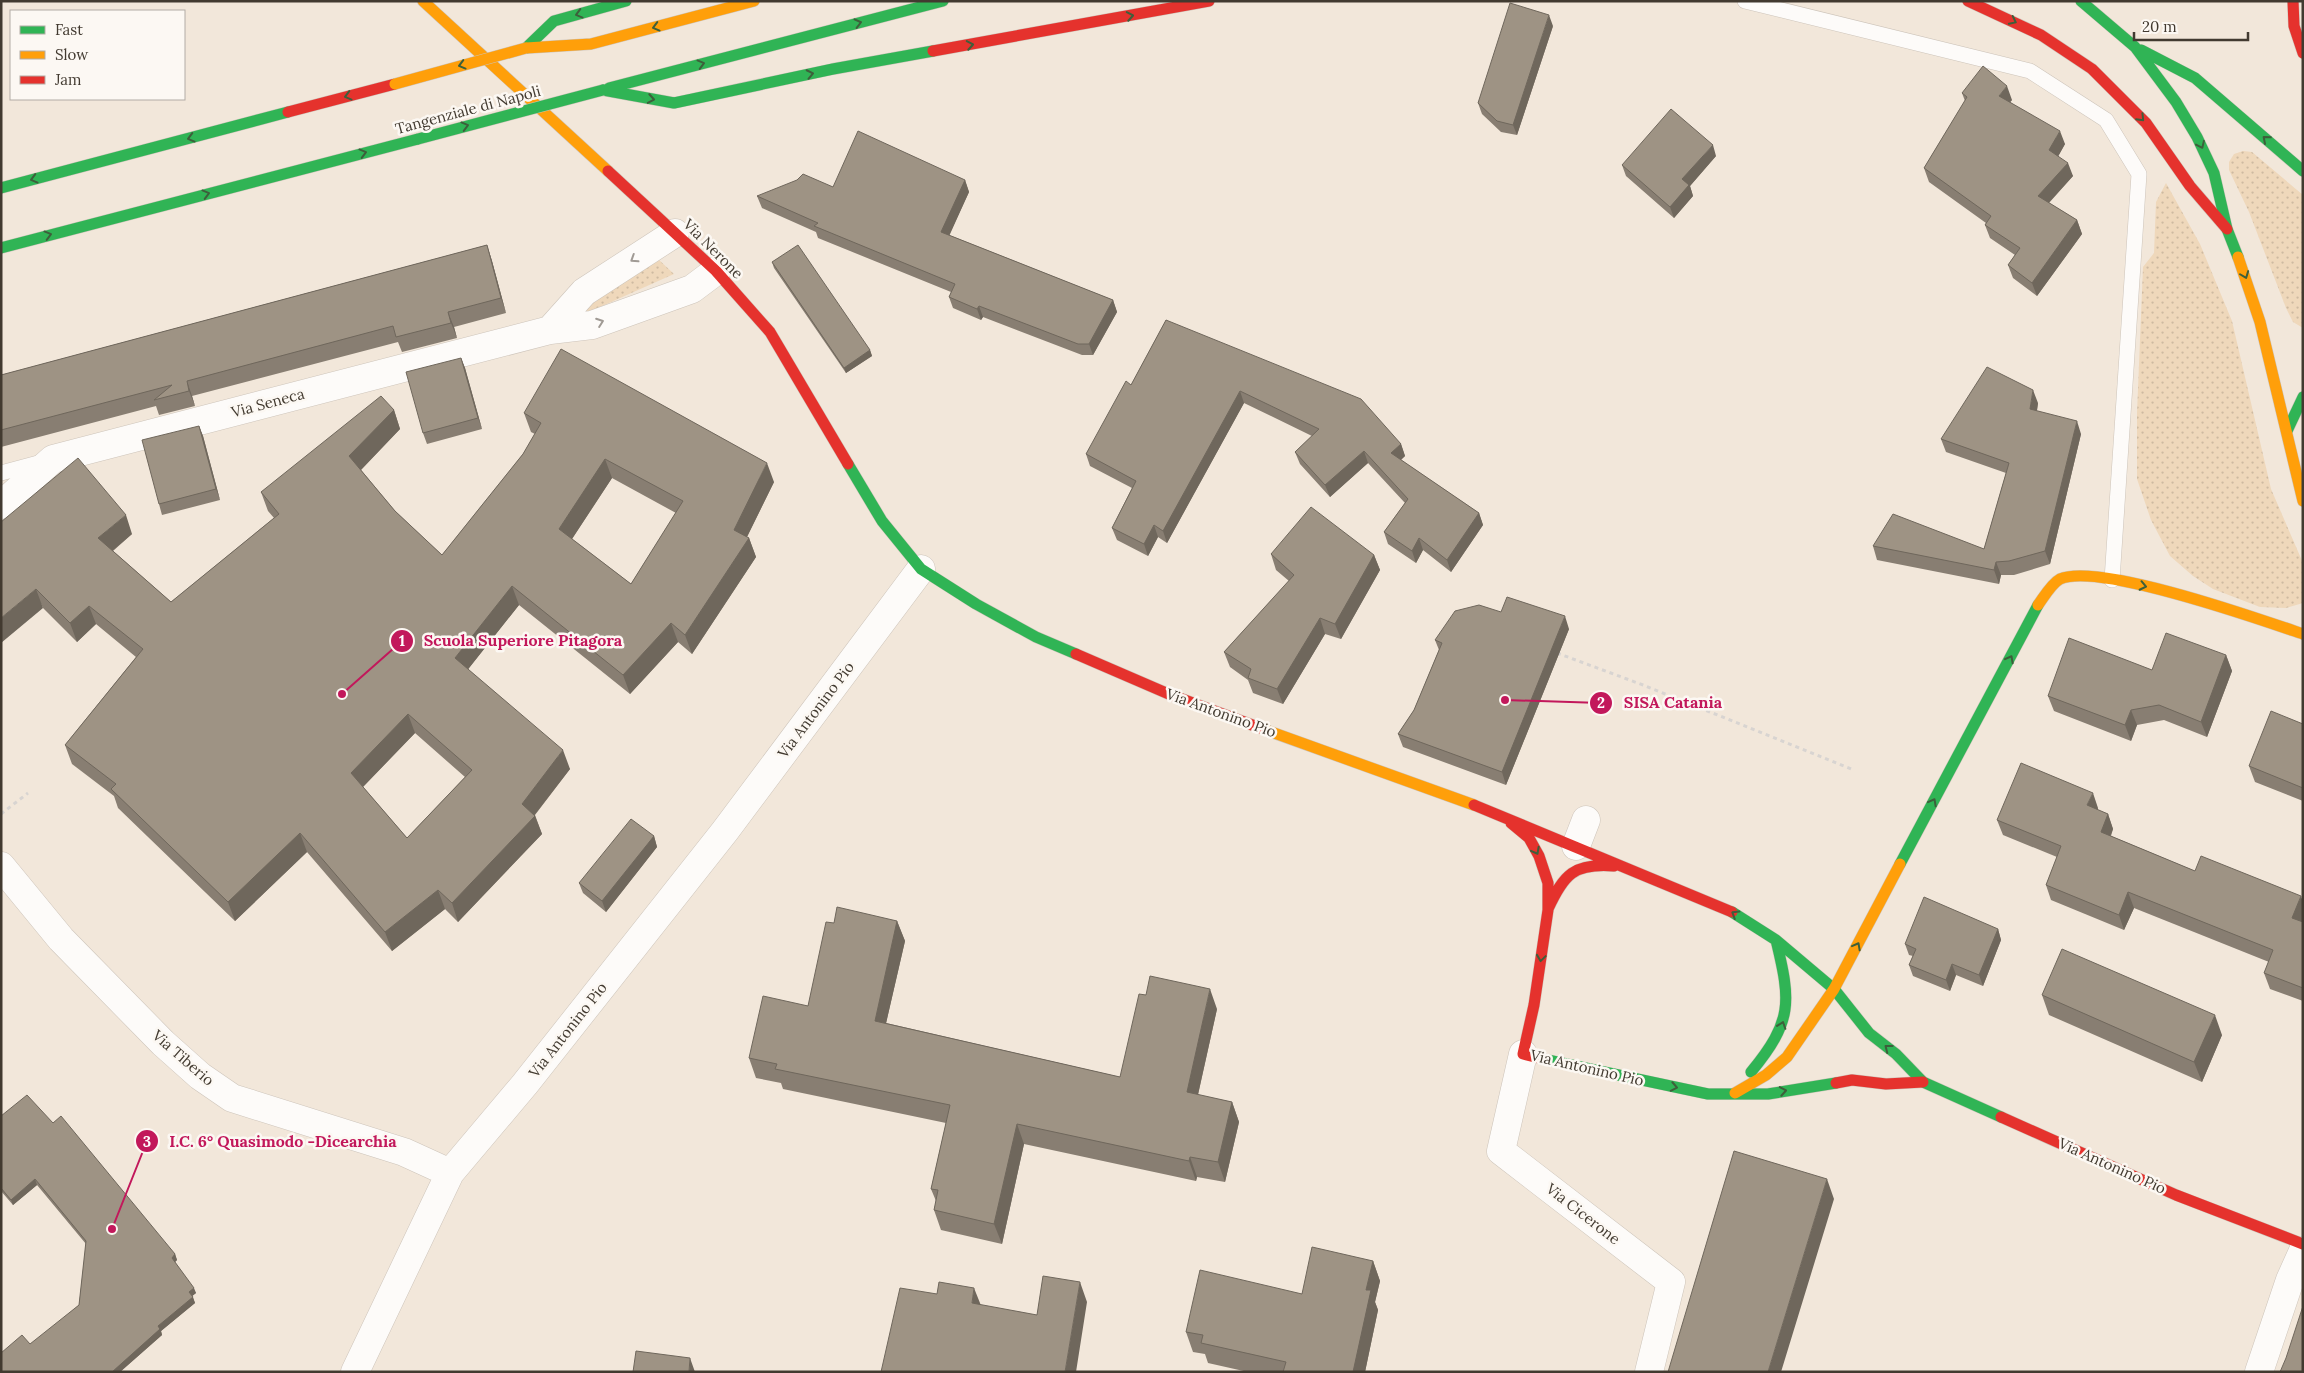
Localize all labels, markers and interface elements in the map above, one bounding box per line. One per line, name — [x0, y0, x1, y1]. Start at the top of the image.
one-way arrow — [576, 9, 584, 19]
legend — [10, 10, 185, 100]
scale bar — [2134, 10, 2248, 42]
one-way arrow — [1125, 11, 1134, 21]
one-way arrow — [2008, 15, 2017, 25]
text: 20 m — [2142, 17, 2177, 36]
one-way arrow — [854, 18, 862, 28]
text: Fast — [55, 20, 83, 39]
one-way arrow — [652, 21, 661, 32]
one-way arrow — [965, 40, 974, 50]
text: Slow — [55, 45, 88, 64]
one-way arrow — [696, 59, 705, 70]
one-way arrow — [459, 60, 467, 70]
one-way arrow — [806, 69, 814, 80]
text: Jam — [54, 70, 82, 89]
street label: Tangenziale di Napoli — [393, 81, 543, 138]
one-way arrow — [345, 91, 353, 101]
one-way arrow — [647, 93, 655, 104]
one-way arrow — [2135, 113, 2144, 122]
one-way arrow — [461, 121, 470, 132]
one-way arrow — [187, 132, 196, 143]
one-way arrow — [2262, 136, 2271, 145]
one-way arrow — [2195, 140, 2205, 149]
one-way arrow — [358, 148, 367, 159]
one-way arrow — [30, 174, 38, 184]
one-way arrow — [201, 190, 209, 200]
street label: Via Nerone — [679, 214, 747, 283]
one-way arrow — [44, 231, 52, 241]
one-way arrow — [631, 253, 640, 263]
one-way arrow — [2239, 270, 2249, 278]
one-way arrow — [596, 318, 604, 328]
street label: Via Seneca — [228, 384, 307, 422]
one-way arrow — [2139, 581, 2148, 591]
callout: Scuola Superiore Pitagora — [389, 625, 633, 656]
text: Scuola Superiore Pitagora — [424, 630, 623, 650]
text: 1 — [399, 631, 405, 650]
one-way arrow — [2003, 655, 2013, 664]
street label: Via Antonino Pio — [773, 658, 858, 762]
street label: Via Antonino Pio — [1163, 683, 1279, 741]
callout: SISA Catania — [1589, 687, 1732, 718]
text: SISA Catania — [1624, 692, 1723, 712]
text: 2 — [1597, 693, 1605, 712]
one-way arrow — [1927, 799, 1937, 808]
one-way arrow — [1530, 846, 1540, 855]
one-way arrow — [1731, 911, 1740, 921]
one-way arrow — [1851, 942, 1861, 951]
one-way arrow — [1536, 954, 1546, 963]
street label: Via Antonino Pio — [524, 978, 611, 1082]
one-way arrow — [1776, 1021, 1786, 1030]
street label: Via Tiberio — [148, 1025, 218, 1090]
street label: Via Antonino Pio — [1528, 1045, 1646, 1090]
one-way arrow — [1884, 1045, 1894, 1054]
one-way arrow — [1669, 1081, 1678, 1092]
one-way arrow — [1779, 1087, 1788, 1097]
callout: I.C. 6° Quasimodo -Dicearchia — [135, 1126, 407, 1157]
text: I.C. 6° Quasimodo -Dicearchia — [169, 1131, 397, 1151]
text: 3 — [143, 1132, 151, 1151]
street label: Via Antonino Pio — [2055, 1133, 2169, 1198]
street label: Via Cicerone — [1542, 1178, 1624, 1248]

